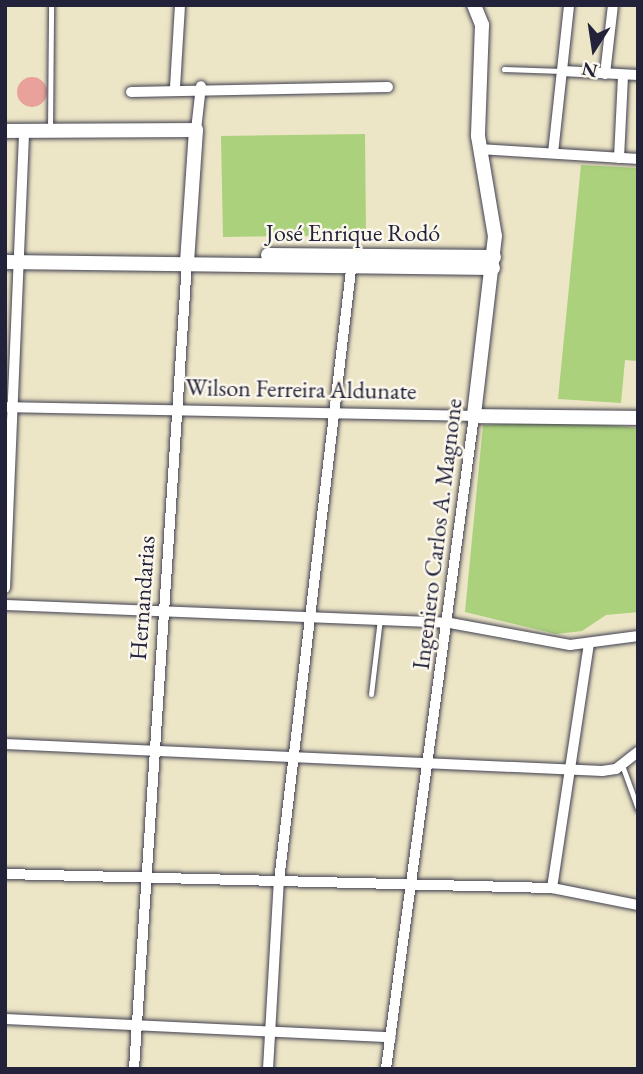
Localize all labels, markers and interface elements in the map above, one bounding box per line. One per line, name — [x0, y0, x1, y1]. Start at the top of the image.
north arrow — [559, 14, 629, 84]
text: N — [579, 56, 600, 84]
street label: José Enrique Rodó — [266, 219, 440, 247]
street label: Wilson Ferreira Aldunate — [185, 373, 417, 405]
street label: Ingeniero Carlos A. Magnone — [406, 397, 468, 671]
street label: Hernandarias — [123, 535, 161, 661]

